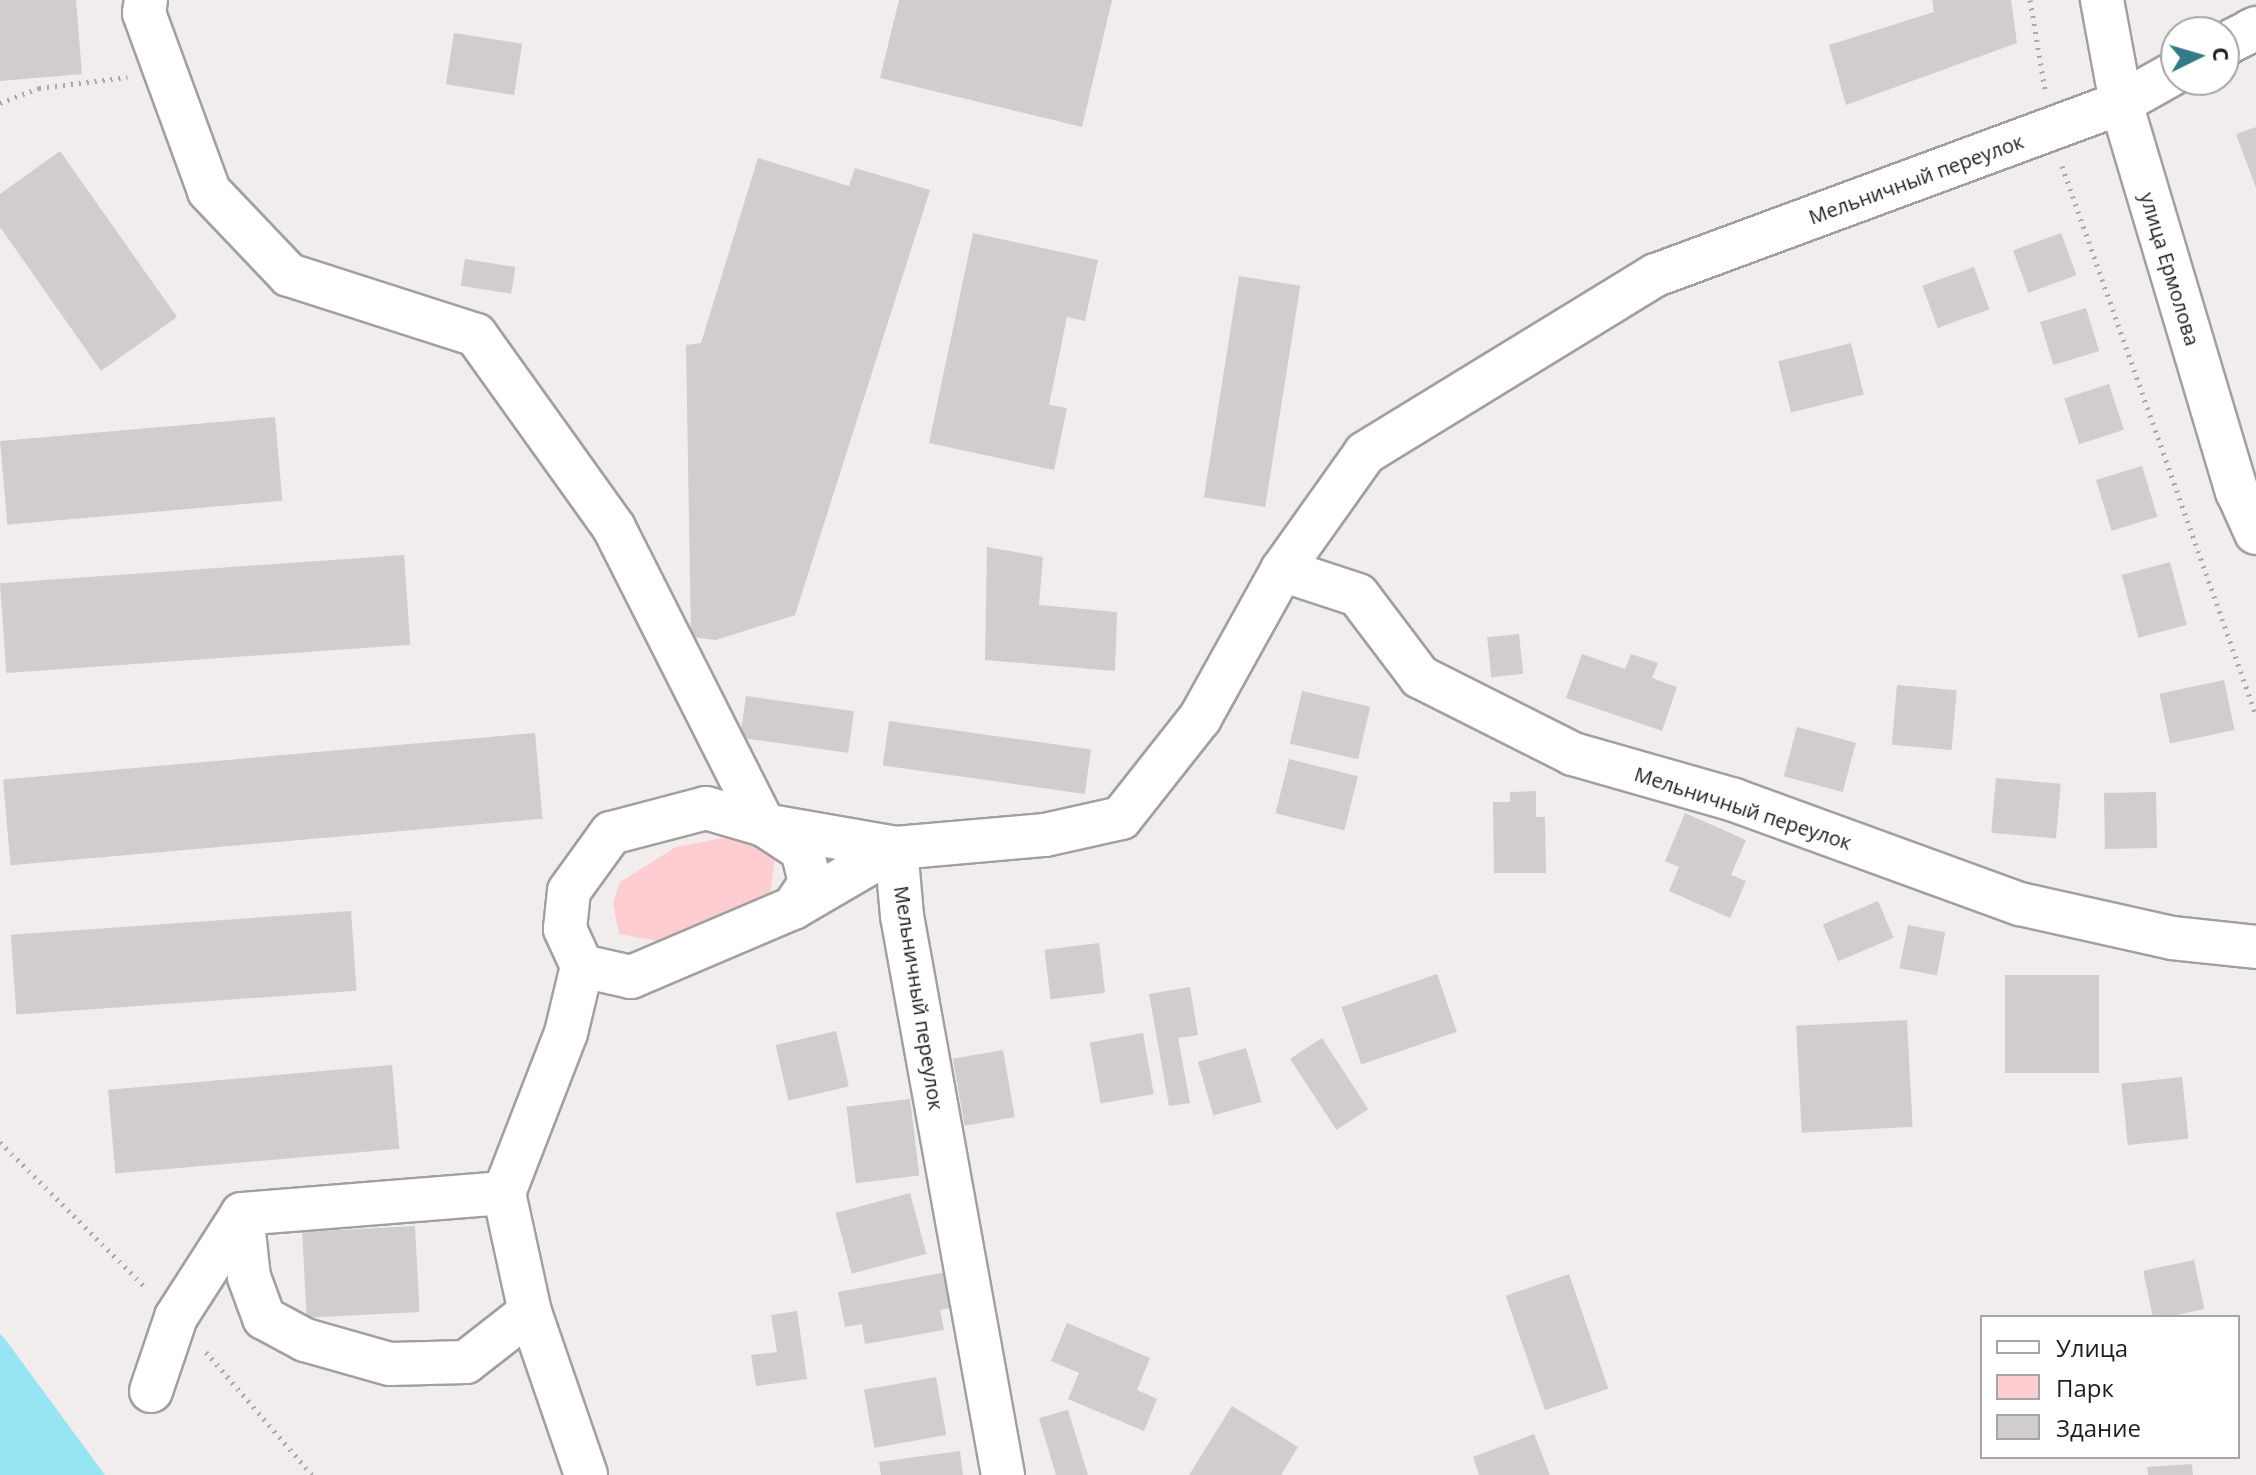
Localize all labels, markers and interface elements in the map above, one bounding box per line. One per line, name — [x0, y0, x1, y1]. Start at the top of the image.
north arrow — [2160, 16, 2240, 96]
text: С — [2206, 46, 2237, 62]
street label: Мельничный переулок — [1805, 129, 2027, 229]
street label: улица Ермолова — [2135, 189, 2205, 349]
street label: Мельничный переулок — [1631, 762, 1855, 854]
street label: Мельничный переулок — [889, 884, 949, 1112]
legend — [1980, 1315, 2240, 1459]
text: Улица — [2056, 1331, 2128, 1364]
text: Парк — [2056, 1371, 2114, 1404]
text: Здание — [2056, 1411, 2141, 1444]

